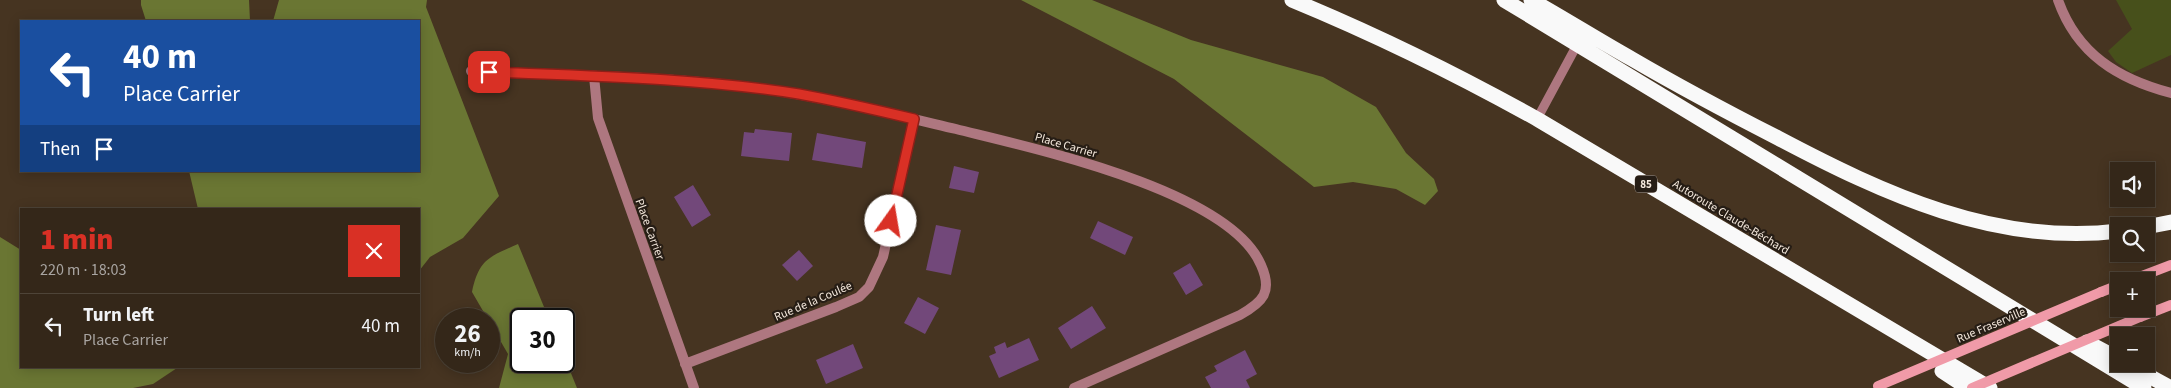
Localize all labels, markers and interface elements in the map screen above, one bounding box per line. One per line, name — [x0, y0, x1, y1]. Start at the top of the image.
text: 40 m — [123, 32, 197, 82]
icon: left — [40, 40, 105, 105]
pin — [468, 51, 510, 93]
icon: arrive — [475, 58, 503, 86]
text: Place Carrier — [123, 78, 240, 110]
street label: Place Carrier — [1033, 129, 1100, 163]
icon: arrive — [90, 135, 118, 163]
text: Then — [40, 136, 80, 163]
map controls — [2110, 162, 2155, 372]
button: sound — [2110, 162, 2155, 207]
road number: 85 — [1635, 175, 1657, 192]
street label: Autoroute Claude-Béchard — [1669, 176, 1792, 259]
position arrow — [864, 194, 916, 246]
street label: Place Carrier — [631, 196, 669, 263]
button: search — [2110, 217, 2155, 262]
text: 1 min — [40, 218, 114, 261]
button: close — [348, 225, 400, 277]
text: 220 m · 18:03 — [40, 259, 127, 281]
button: + — [2110, 272, 2155, 317]
street label: Rue de la Coulée — [772, 277, 855, 326]
text: Turn left — [83, 302, 154, 329]
street label: Rue Fraserville — [1954, 303, 2028, 348]
speed limit sign: 30 — [510, 308, 575, 373]
icon: left — [40, 312, 68, 340]
text: 40 m — [362, 313, 400, 340]
text: 26 — [454, 316, 481, 352]
button: − — [2110, 327, 2155, 372]
text: Place Carrier — [83, 329, 168, 351]
text: km/h — [454, 344, 481, 361]

